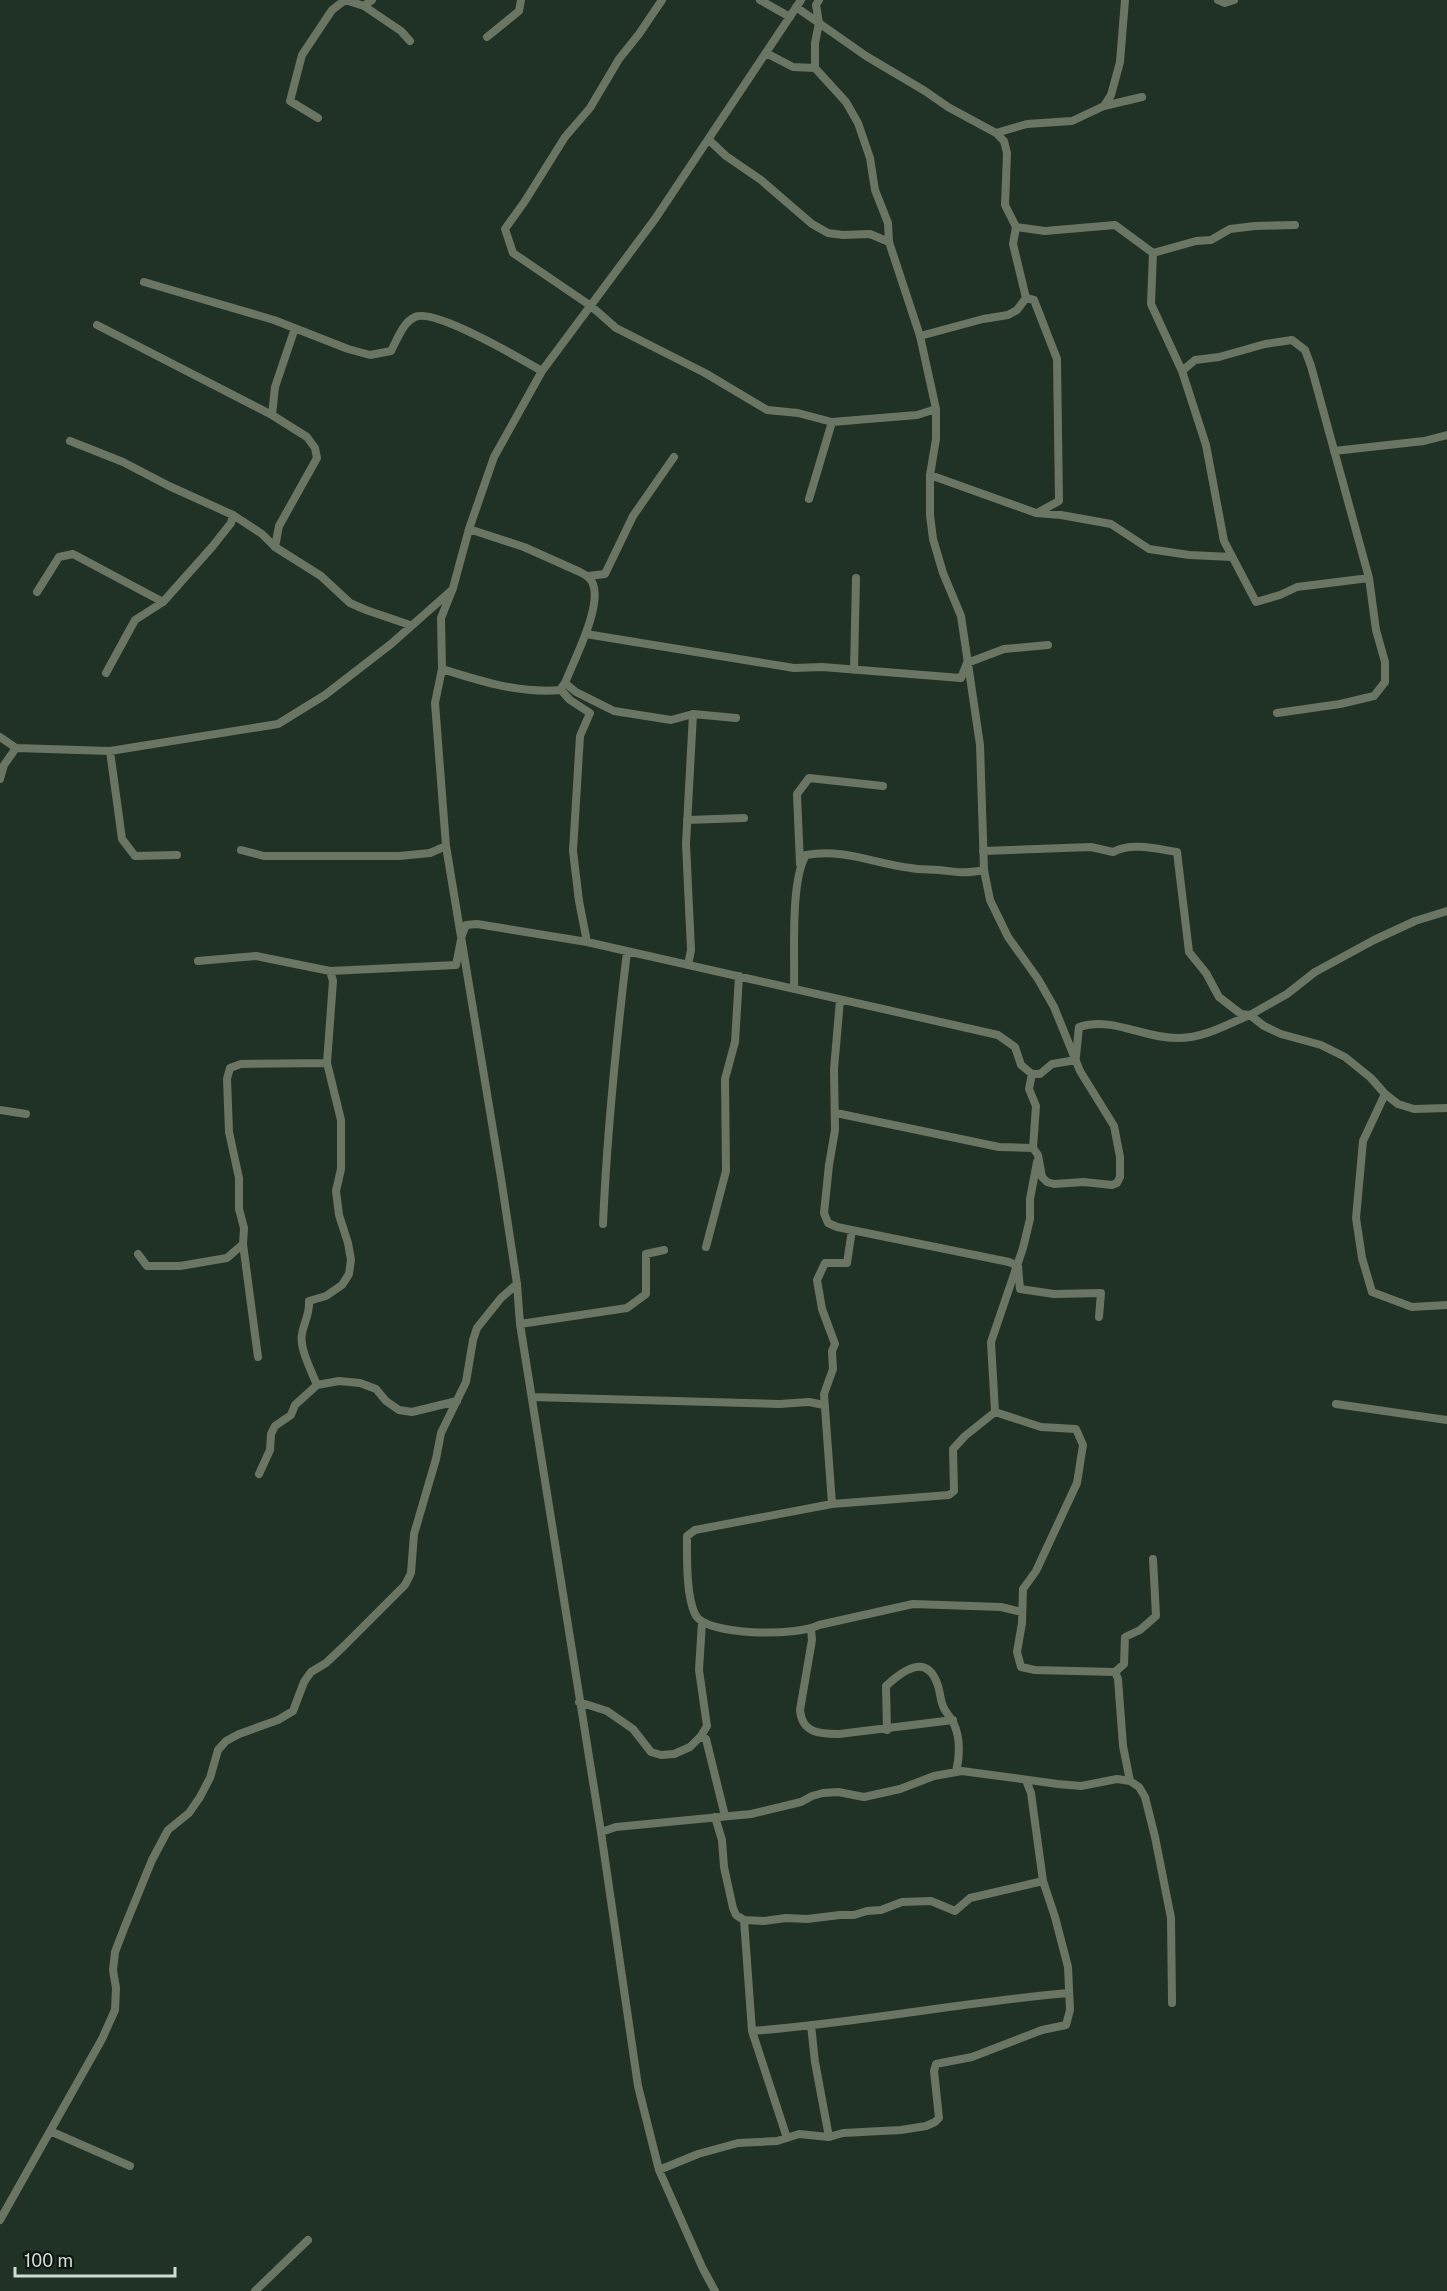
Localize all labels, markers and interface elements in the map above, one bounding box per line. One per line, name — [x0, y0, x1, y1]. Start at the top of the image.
scale bar — [15, 2240, 176, 2278]
text: 100 m — [24, 2250, 73, 2271]

